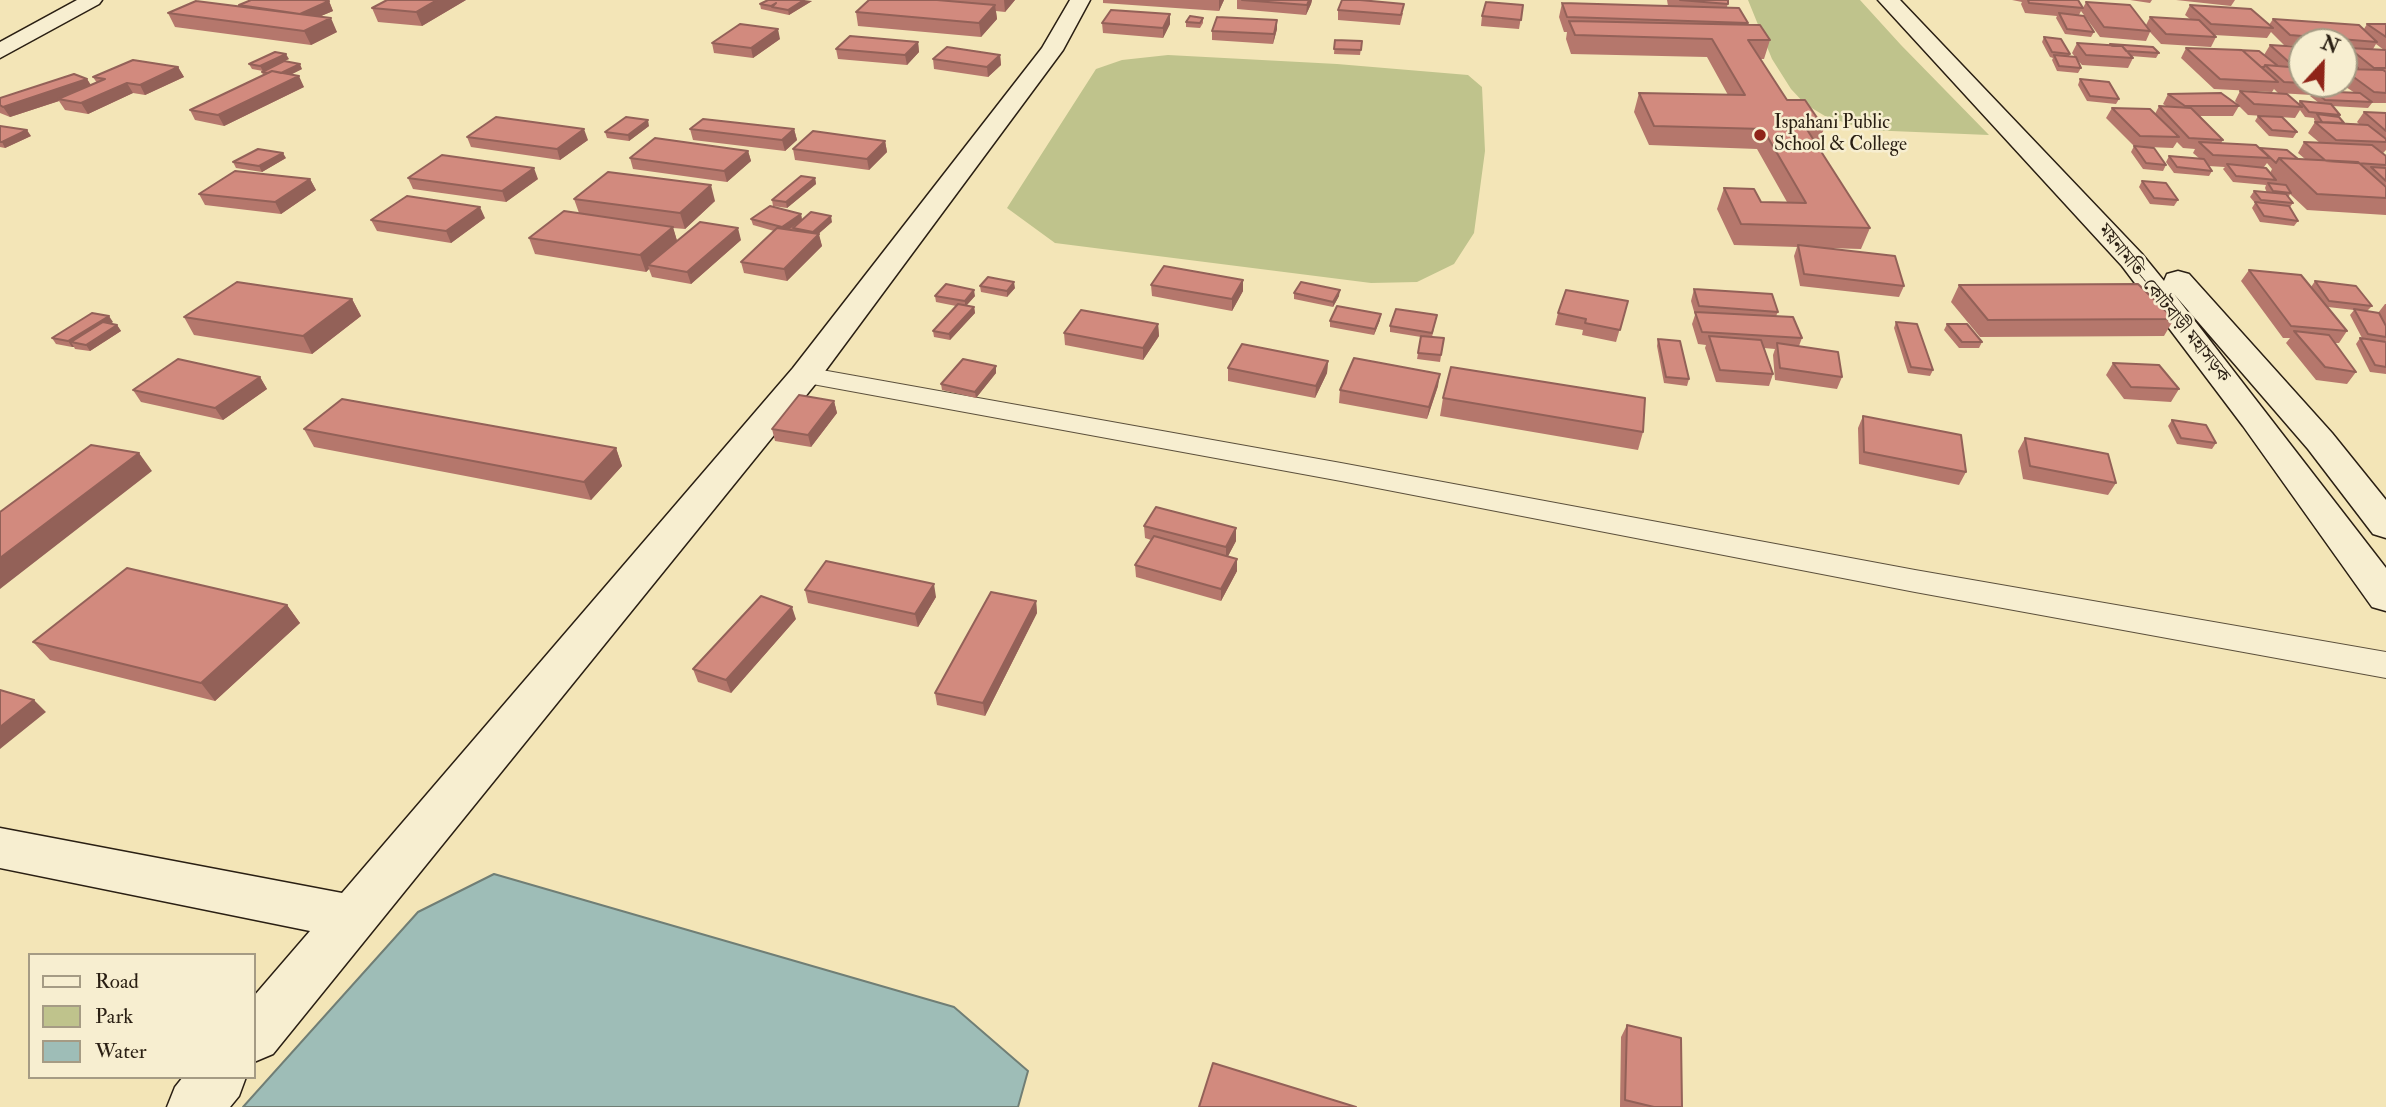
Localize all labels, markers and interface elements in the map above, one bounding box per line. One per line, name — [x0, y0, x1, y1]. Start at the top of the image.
north arrow — [2288, 28, 2358, 98]
text: N — [2318, 31, 2342, 60]
place label: Ispahani Public School & College — [1774, 113, 1907, 157]
marker: Ispahani Public School & College — [1752, 127, 1768, 143]
street label: ময়নামতি–কোটবাড়ী মহাসড়ক — [2092, 220, 2234, 388]
legend — [28, 953, 256, 1079]
text: Road — [95, 968, 139, 995]
text: Park — [95, 1003, 133, 1030]
text: Water — [95, 1038, 147, 1065]

